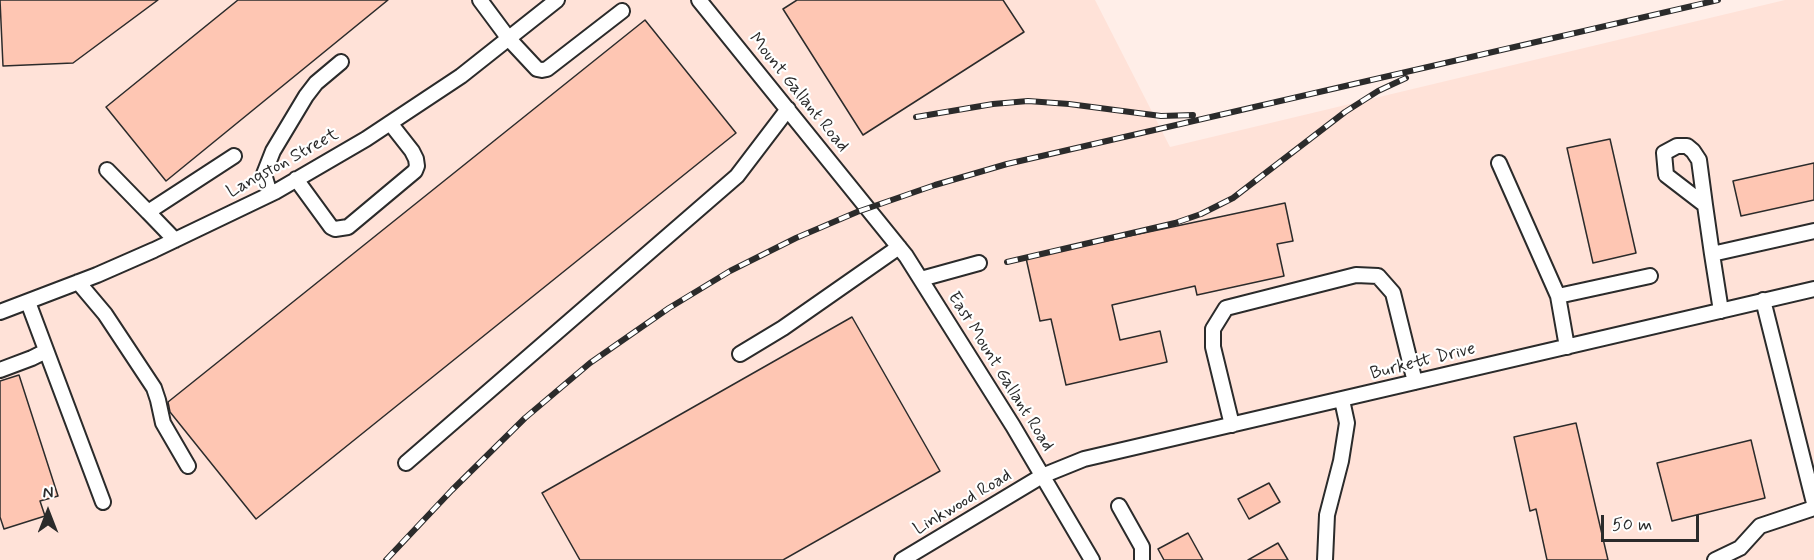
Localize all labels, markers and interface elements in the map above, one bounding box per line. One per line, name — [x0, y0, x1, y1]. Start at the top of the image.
street label: Mount Gallant Road — [743, 29, 853, 157]
street label: Langston Street — [223, 124, 343, 204]
street label: East Mount Gallant Road — [942, 288, 1058, 456]
street label: Burkett Drive — [1368, 339, 1478, 385]
street label: Linkwood Road — [910, 465, 1016, 541]
north arrow — [18, 482, 78, 542]
text: N — [43, 483, 53, 504]
scale bar — [1604, 503, 1702, 541]
text: 50 m — [1612, 513, 1652, 537]

